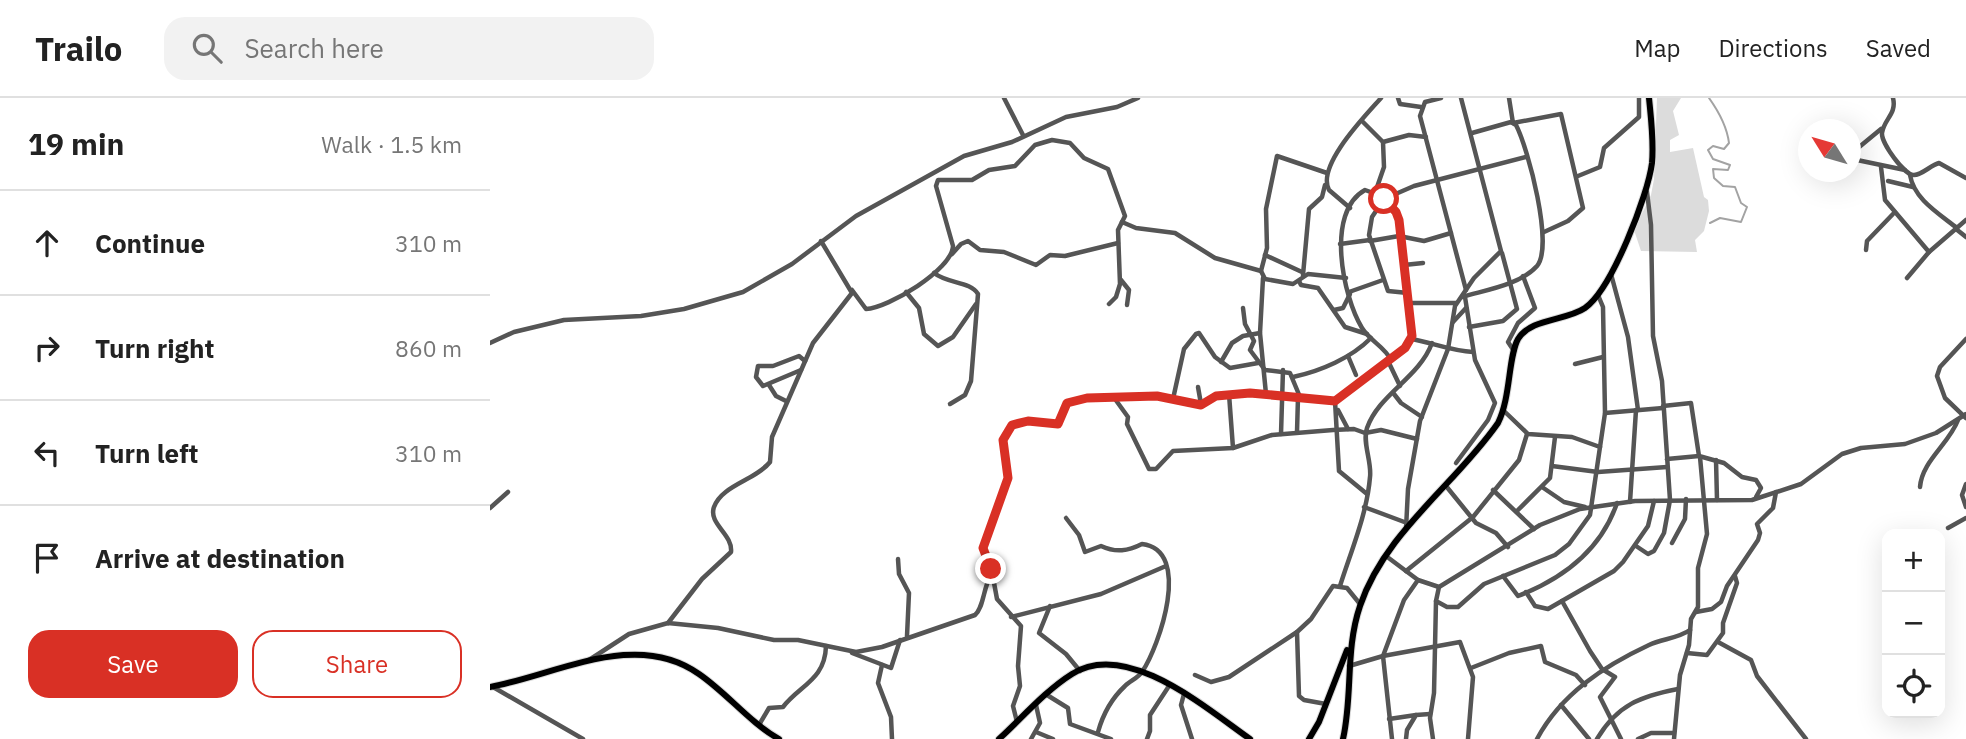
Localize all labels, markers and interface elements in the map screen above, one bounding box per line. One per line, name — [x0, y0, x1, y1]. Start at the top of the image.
search box — [164, 17, 654, 80]
text: Trailo — [35, 27, 122, 70]
icon: search — [188, 29, 226, 67]
text: Search here — [244, 31, 384, 65]
text: Map — [1634, 32, 1680, 64]
text: Directions — [1718, 32, 1828, 64]
text: Saved — [1866, 32, 1931, 64]
north arrow — [1798, 119, 1861, 182]
text: 19 min — [28, 124, 124, 163]
text: Walk · 1.5 km — [321, 129, 462, 159]
route start — [1368, 183, 1399, 214]
icon: ahead — [28, 224, 66, 262]
text: Continue — [95, 226, 205, 260]
text: 310 m — [395, 228, 462, 258]
icon: right — [28, 329, 66, 367]
text: Turn right — [95, 331, 214, 365]
text: 860 m — [395, 333, 462, 363]
icon: left — [28, 434, 66, 472]
text: Turn left — [95, 436, 198, 470]
text: 310 m — [395, 438, 462, 468]
map controls — [1882, 529, 1945, 718]
button: + — [1882, 529, 1945, 592]
icon: arrive — [28, 539, 66, 577]
text: Arrive at destination — [95, 541, 345, 575]
route end — [975, 553, 1006, 584]
button: − — [1882, 592, 1945, 655]
button: Save — [28, 630, 238, 698]
button: Share — [252, 630, 462, 698]
button: locate — [1882, 655, 1945, 718]

